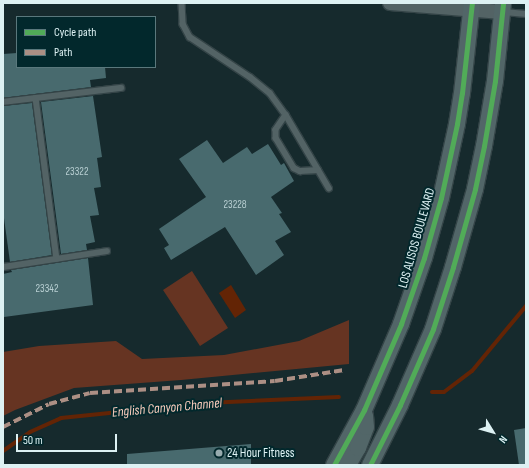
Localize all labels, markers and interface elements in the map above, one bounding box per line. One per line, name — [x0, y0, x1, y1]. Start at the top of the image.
legend — [16, 16, 156, 68]
text: Cycle path — [54, 25, 96, 40]
text: Path — [54, 45, 72, 60]
house number: 23322 — [66, 165, 88, 179]
street label: LOS ALISOS BOULEVARD — [395, 186, 439, 290]
house number: 23228 — [223, 198, 247, 212]
house number: 23342 — [36, 282, 58, 296]
water label: English Canyon Channel — [111, 395, 223, 421]
north arrow — [473, 412, 513, 452]
scale bar — [18, 426, 119, 452]
text: 50 m — [23, 433, 43, 448]
text: N — [496, 433, 510, 446]
place label: 24 Hour Fitness — [227, 445, 294, 461]
marker: 24 Hour Fitness — [214, 448, 224, 458]

